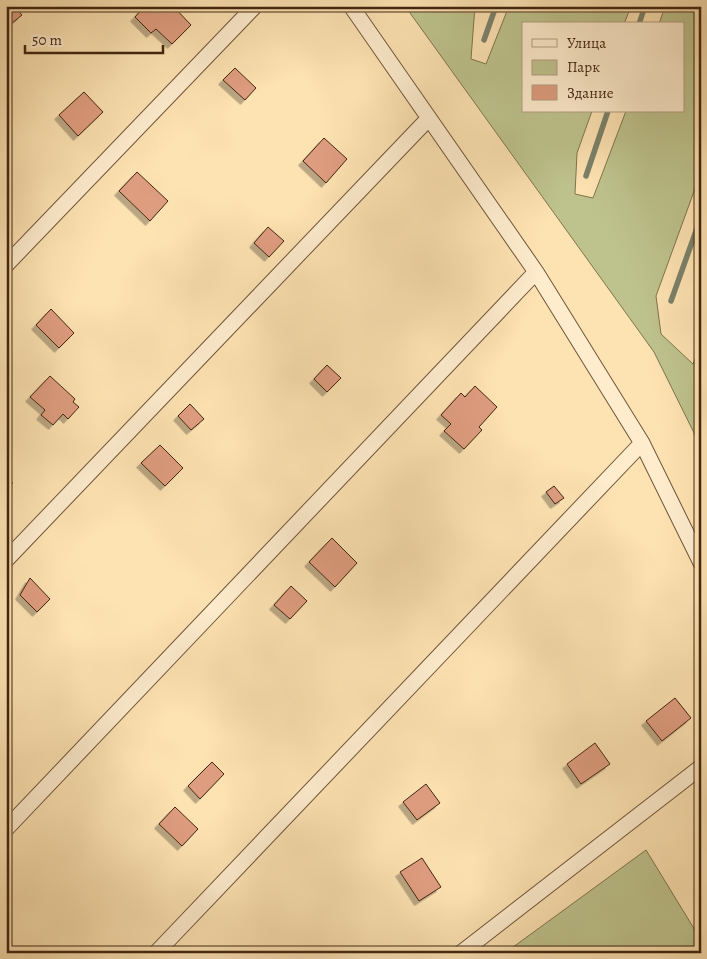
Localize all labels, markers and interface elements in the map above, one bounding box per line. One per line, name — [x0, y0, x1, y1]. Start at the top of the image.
scale bar — [25, 22, 162, 54]
legend — [522, 22, 684, 112]
text: 50 m — [32, 30, 62, 50]
text: Улица — [567, 33, 606, 53]
text: Парк — [567, 57, 600, 77]
text: Здание — [567, 83, 614, 103]

